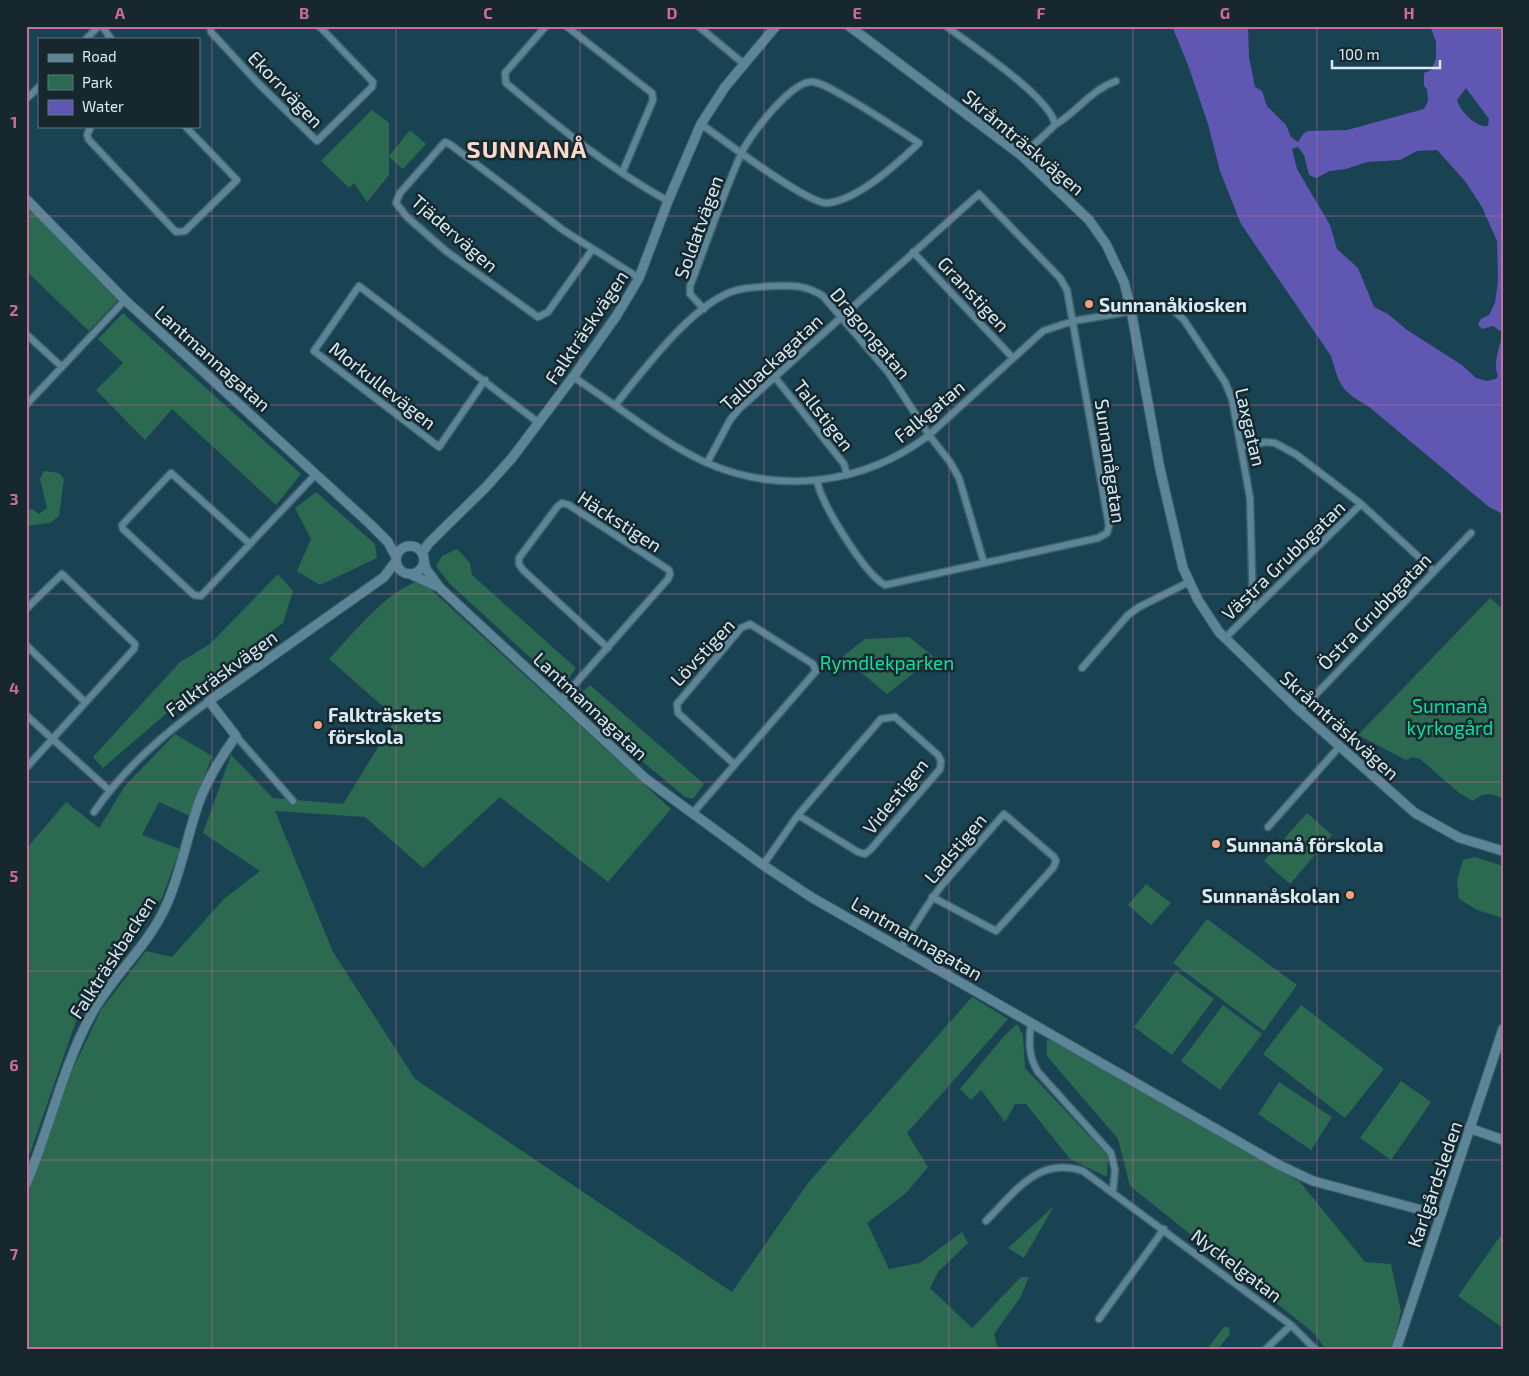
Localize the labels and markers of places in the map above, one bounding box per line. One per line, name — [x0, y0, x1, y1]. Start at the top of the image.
place label: Sunnanåkiosken — [1099, 293, 1247, 316]
marker: Sunnanåkiosken — [1083, 298, 1095, 310]
place label: Falkträskets förskola — [328, 703, 442, 748]
marker: Falkträskets förskola — [312, 719, 324, 731]
place label: Sunnanå förskola — [1226, 833, 1384, 856]
marker: Sunnanå förskola — [1210, 838, 1222, 850]
place label: Sunnanåskolan — [1202, 884, 1340, 907]
marker: Sunnanåskolan — [1344, 889, 1356, 901]

